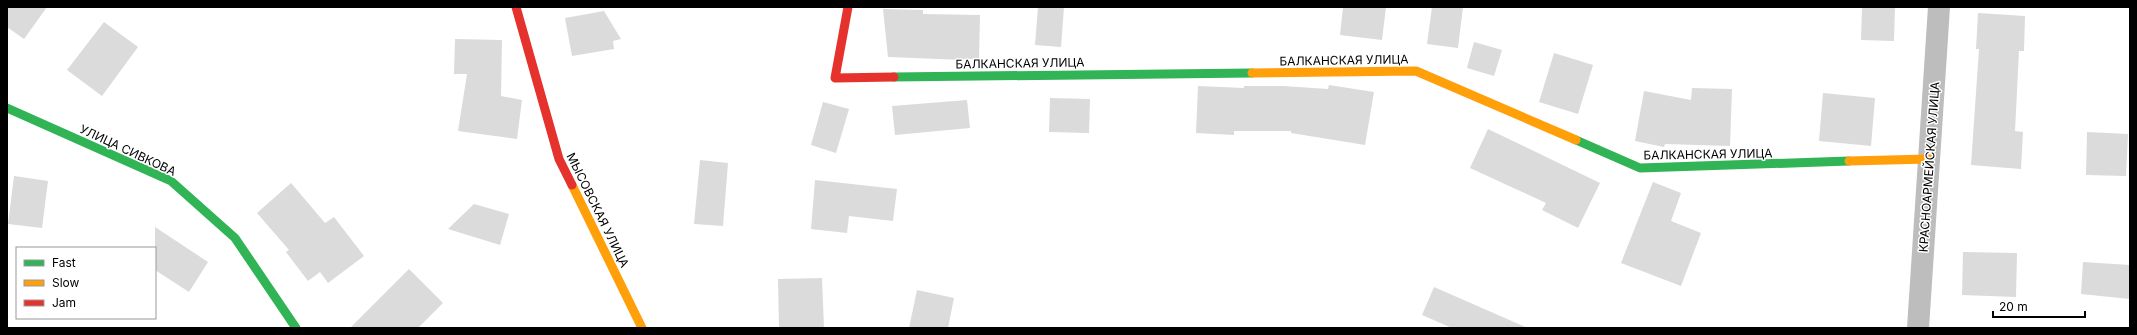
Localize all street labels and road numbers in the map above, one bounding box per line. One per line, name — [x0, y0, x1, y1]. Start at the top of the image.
street label: БАЛКАНСКАЯ УЛИЦА — [1279, 51, 1409, 69]
street label: БАЛКАНСКАЯ УЛИЦА — [955, 54, 1085, 72]
street label: КРАСНОАРМЕЙСКАЯ УЛИЦА — [1916, 81, 1942, 253]
street label: УЛИЦА СИВКОВА — [77, 121, 179, 179]
street label: БАЛКАНСКАЯ УЛИЦА — [1643, 145, 1773, 163]
street label: МЫСОВСКАЯ УЛИЦА — [564, 150, 632, 270]

